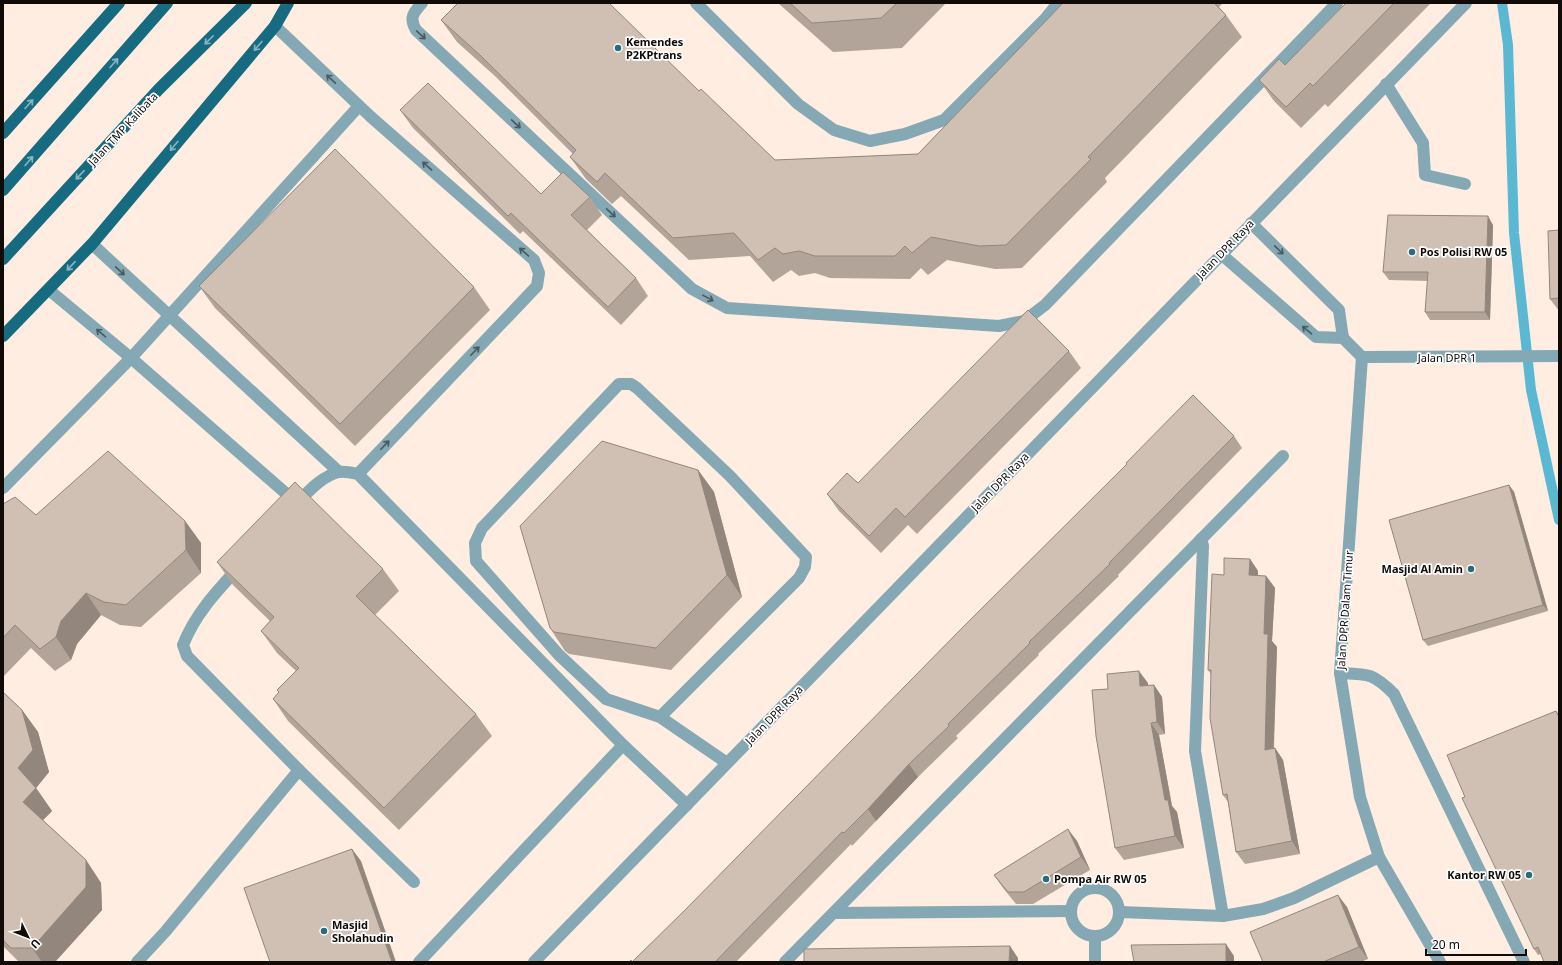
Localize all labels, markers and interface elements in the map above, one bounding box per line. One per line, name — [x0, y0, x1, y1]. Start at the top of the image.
one-way arrow — [416, 30, 426, 40]
place label: Kemendes P2KPtrans — [626, 34, 684, 62]
one-way arrow — [204, 35, 214, 45]
one-way arrow — [253, 41, 262, 52]
marker: Kemendes P2KPtrans — [613, 43, 623, 53]
one-way arrow — [110, 58, 119, 69]
one-way arrow — [326, 74, 336, 84]
street label: Jalan TMP Kalibata — [84, 89, 161, 169]
one-way arrow — [24, 99, 33, 109]
one-way arrow — [511, 119, 521, 129]
one-way arrow — [170, 141, 179, 151]
one-way arrow — [24, 156, 33, 166]
one-way arrow — [422, 161, 432, 170]
one-way arrow — [76, 170, 85, 180]
one-way arrow — [606, 208, 616, 217]
street label: Jalan DPR Raya — [1192, 216, 1257, 282]
place label: Pos Polisi RW 05 — [1420, 244, 1507, 259]
one-way arrow — [1274, 245, 1284, 255]
one-way arrow — [519, 247, 529, 256]
marker: Pos Polisi RW 05 — [1407, 247, 1417, 257]
one-way arrow — [67, 261, 76, 271]
one-way arrow — [115, 266, 125, 276]
one-way arrow — [702, 294, 714, 302]
one-way arrow — [1301, 325, 1312, 334]
one-way arrow — [96, 329, 107, 338]
one-way arrow — [470, 346, 480, 356]
street label: Jalan DPR 1 — [1417, 350, 1476, 365]
one-way arrow — [381, 440, 390, 450]
street label: Jalan DPR Raya — [967, 449, 1032, 515]
street label: Jalan DPR Dalam Timur — [1333, 550, 1356, 671]
place label: Masjid Al Amin — [1382, 561, 1463, 576]
marker: Masjid Al Amin — [1466, 564, 1476, 574]
street label: Jalan DPR Raya — [741, 682, 806, 748]
place label: Kantor RW 05 — [1447, 867, 1521, 882]
marker: Kantor RW 05 — [1524, 870, 1534, 880]
place label: Pompa Air RW 05 — [1054, 871, 1147, 886]
marker: Pompa Air RW 05 — [1041, 874, 1051, 884]
north arrow — [8, 917, 48, 957]
place label: Masjid Sholahudin — [332, 917, 394, 945]
marker: Masjid Sholahudin — [319, 926, 329, 936]
scale bar — [1426, 931, 1526, 957]
text: U — [27, 936, 44, 952]
text: 20 m — [1432, 936, 1460, 953]

